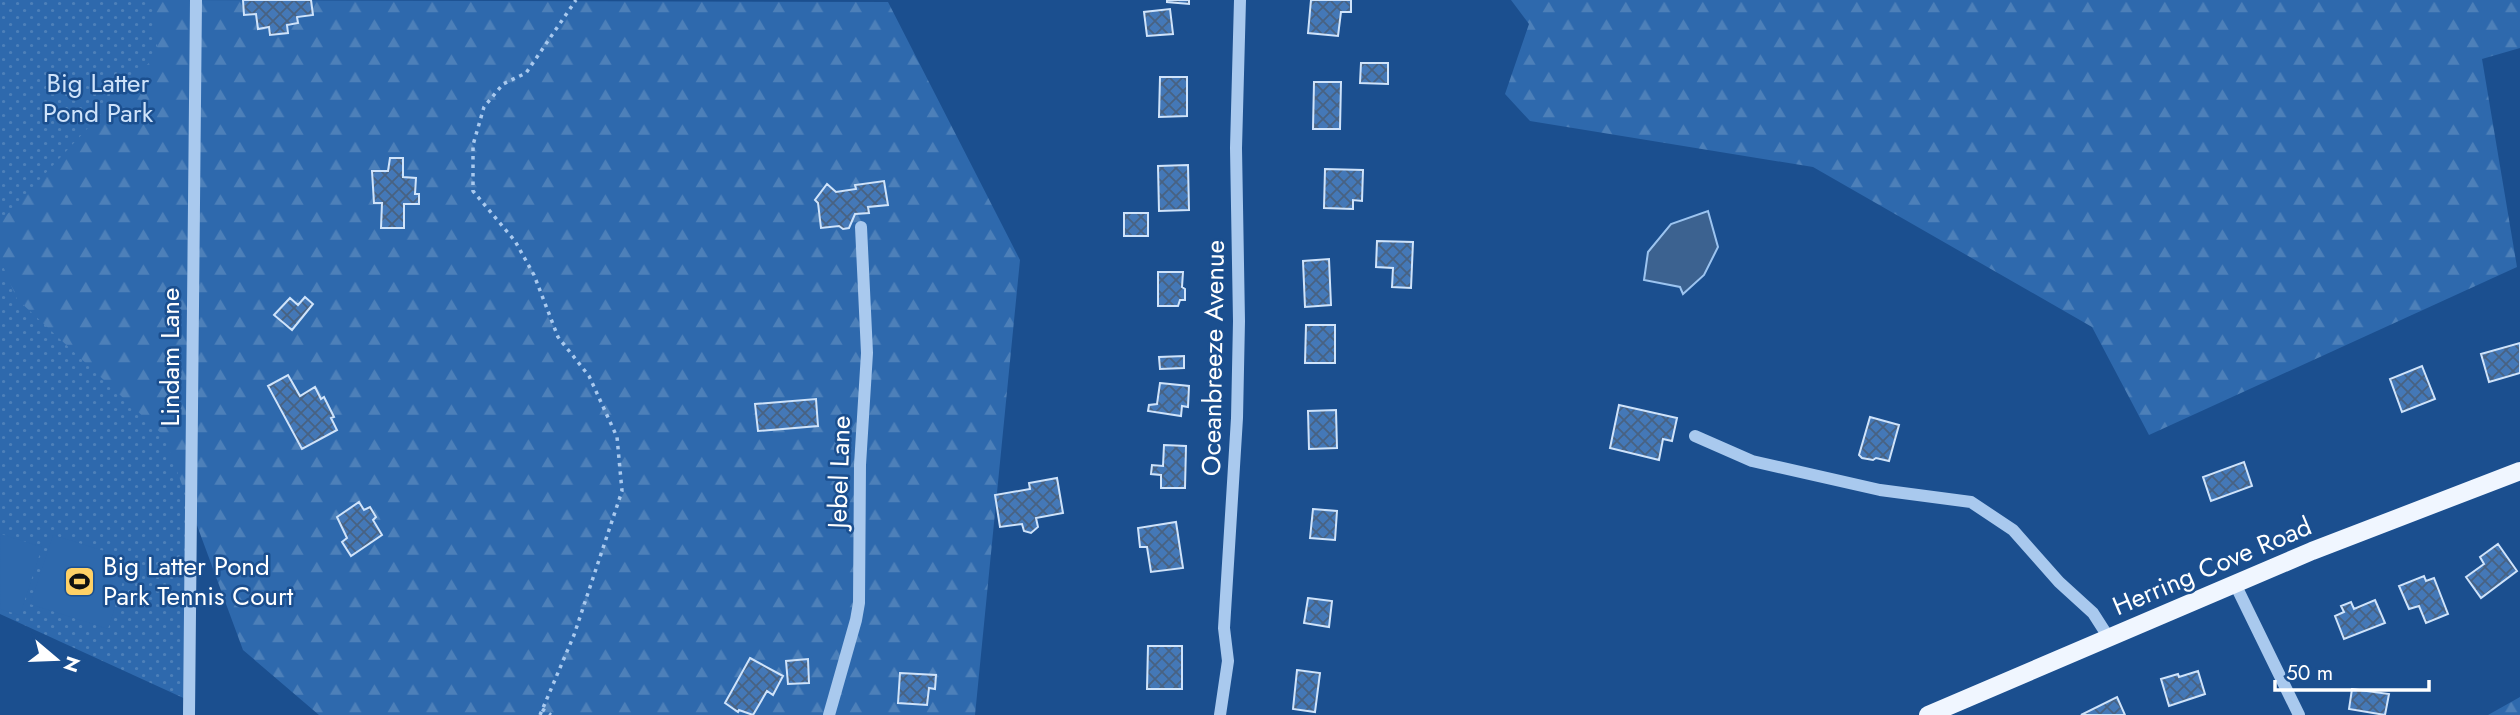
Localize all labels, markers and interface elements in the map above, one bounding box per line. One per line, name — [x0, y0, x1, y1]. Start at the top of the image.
park label: Big Latter Pond Park — [43, 64, 154, 132]
street label: Oceanbreeze Avenue — [1192, 240, 1234, 476]
street label: Lindam Lane — [151, 288, 189, 426]
street label: Jebel Lane — [818, 415, 860, 532]
street label: Herring Cove Road — [2107, 507, 2317, 625]
place label: Big Latter Pond Park Tennis Court — [103, 547, 294, 615]
sports icon: Big Latter Pond Park Tennis Court — [63, 564, 97, 598]
north arrow — [21, 624, 91, 694]
scale bar — [2275, 648, 2429, 692]
text: N — [56, 653, 87, 676]
text: 50 m — [2286, 658, 2333, 688]

